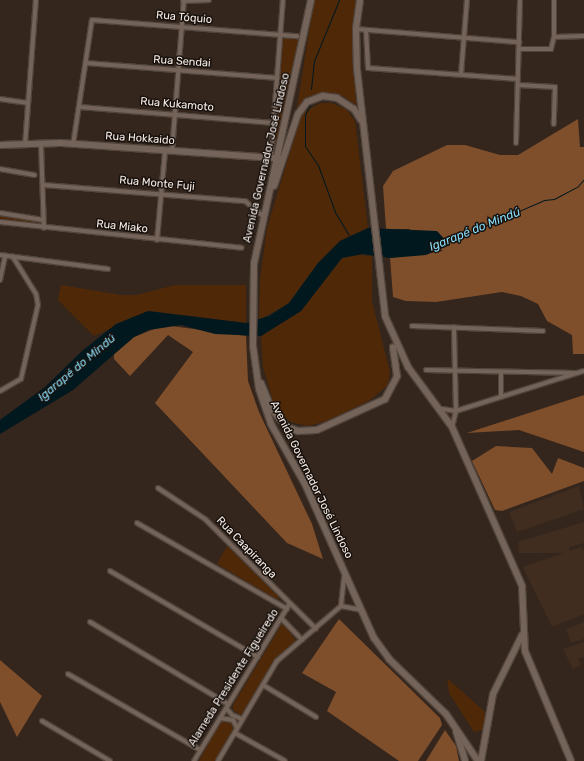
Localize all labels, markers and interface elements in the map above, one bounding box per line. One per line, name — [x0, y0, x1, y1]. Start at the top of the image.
street label: Rua Tóquio — [155, 9, 213, 27]
street label: Rua Sendai — [153, 53, 211, 71]
street label: Avenida Governador José Lindoso — [241, 72, 293, 244]
street label: Rua Kukamoto — [140, 95, 214, 115]
street label: Rua Hokkaido — [105, 130, 175, 148]
street label: Rua Monte Fuji — [119, 174, 195, 194]
water label: Igarapé do Mindú — [427, 205, 523, 255]
street label: Rua Miako — [96, 218, 148, 236]
water label: Igarapé do Mindú — [35, 331, 119, 405]
street label: Avenida Governador José Lindoso — [267, 399, 355, 561]
street label: Rua Caapiranga — [213, 514, 279, 582]
street label: Alameda Presidente Figueiredo — [186, 607, 282, 749]

